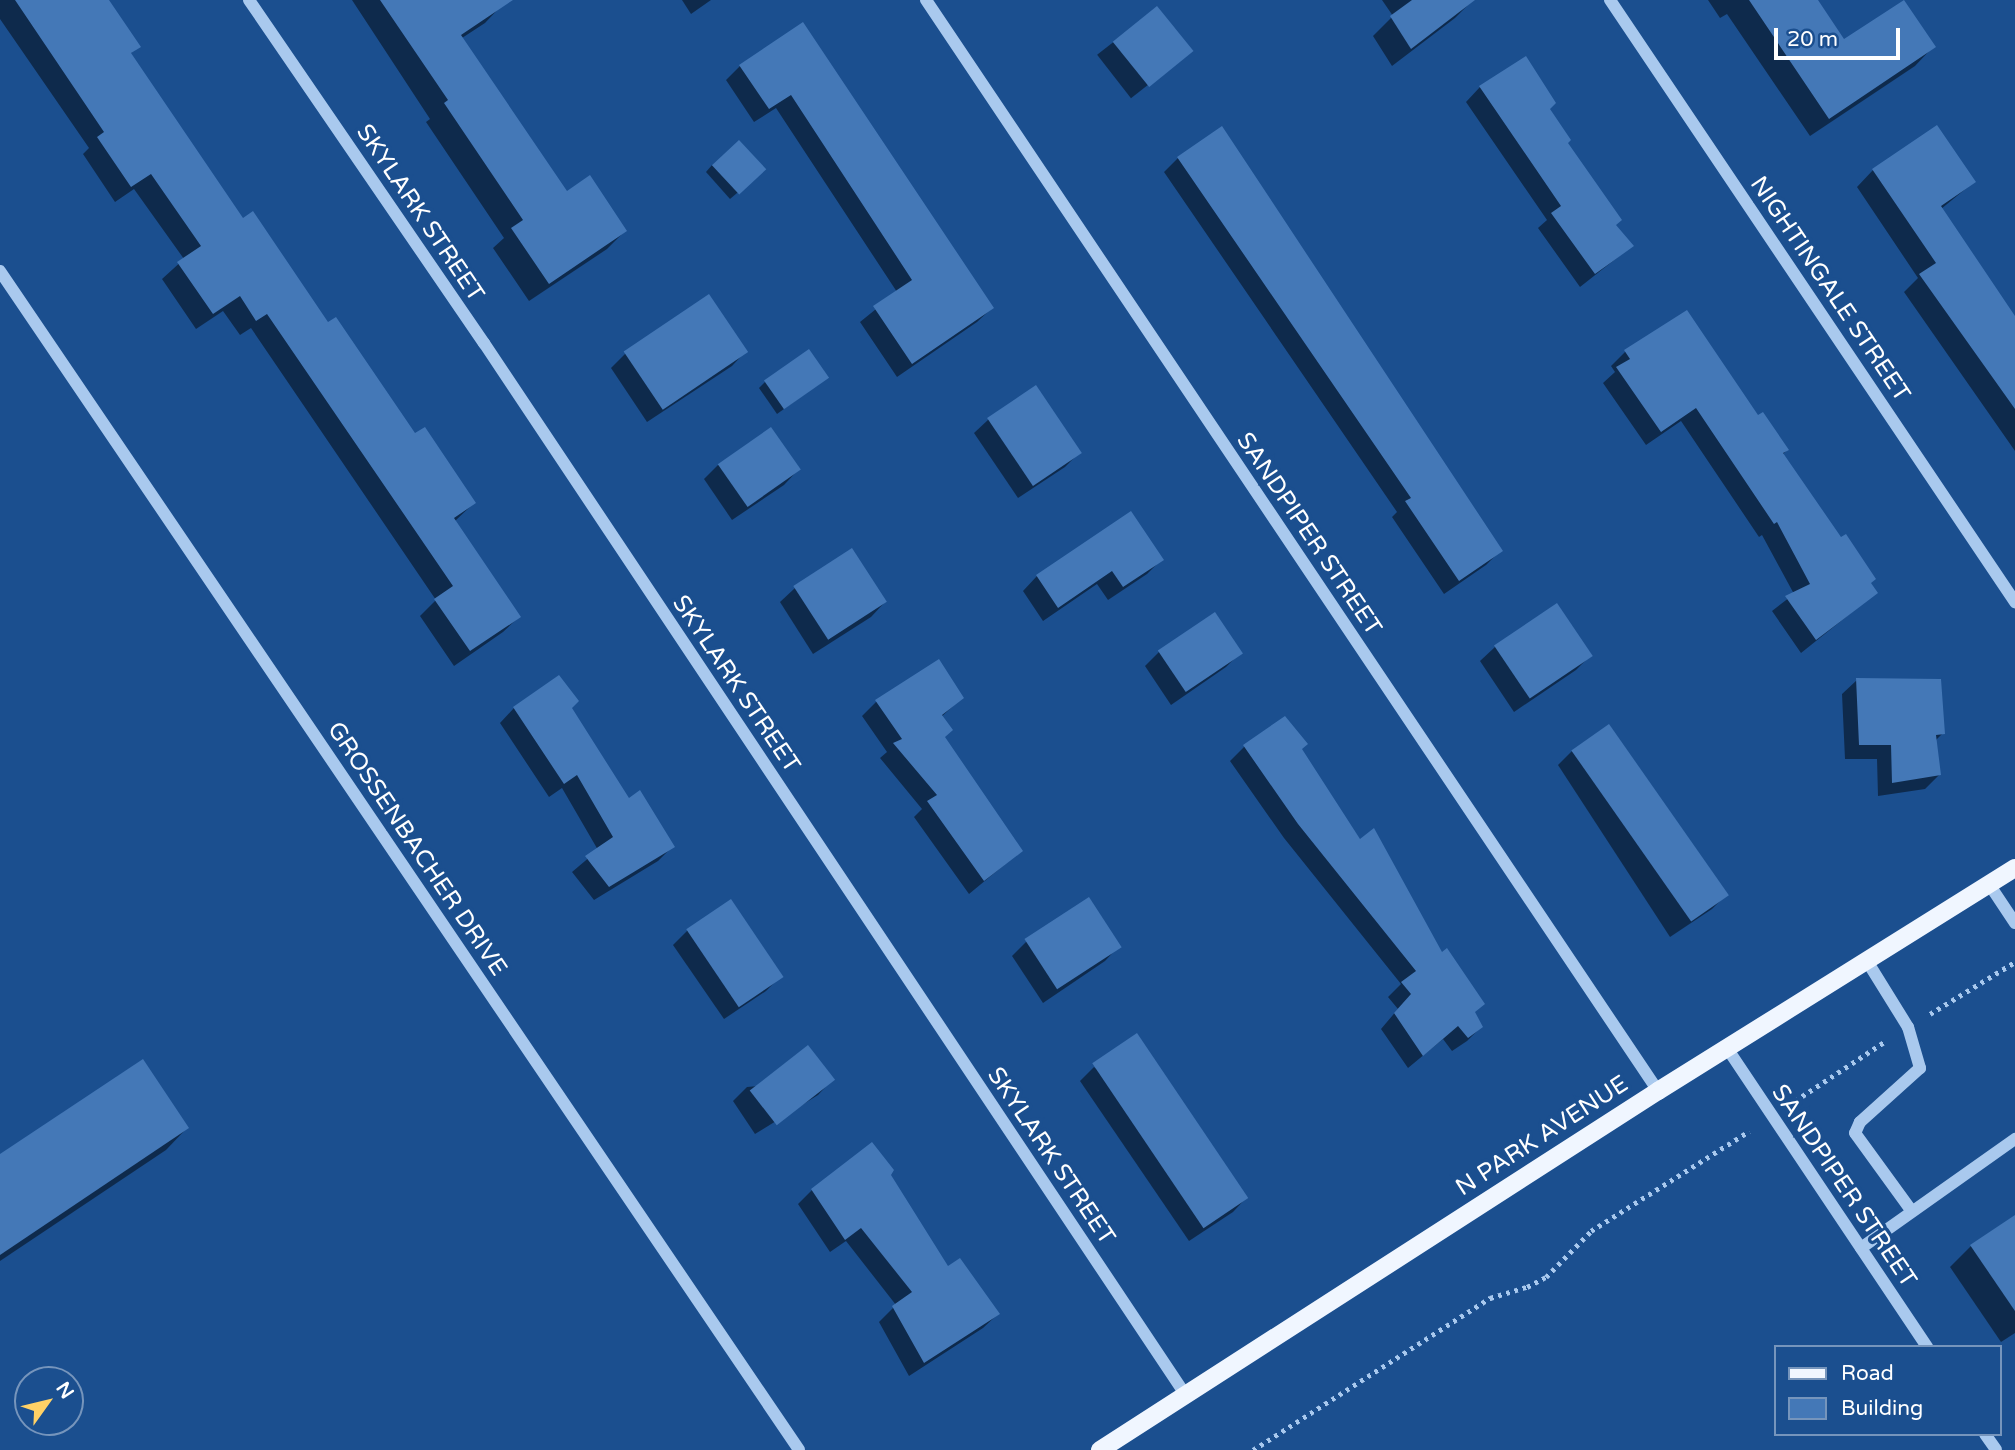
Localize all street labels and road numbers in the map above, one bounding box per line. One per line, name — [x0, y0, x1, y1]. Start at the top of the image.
street label: SKYLARK STREET — [350, 119, 490, 307]
street label: NIGHTINGALE STREET — [1744, 171, 1916, 407]
street label: SANDPIPER STREET — [1230, 427, 1388, 641]
street label: SKYLARK STREET — [666, 590, 806, 778]
street label: GROSSENBACHER DRIVE — [321, 716, 513, 982]
street label: SKYLARK STREET — [981, 1062, 1121, 1250]
street label: N PARK AVENUE — [1451, 1070, 1633, 1202]
street label: SANDPIPER STREET — [1765, 1079, 1923, 1293]

